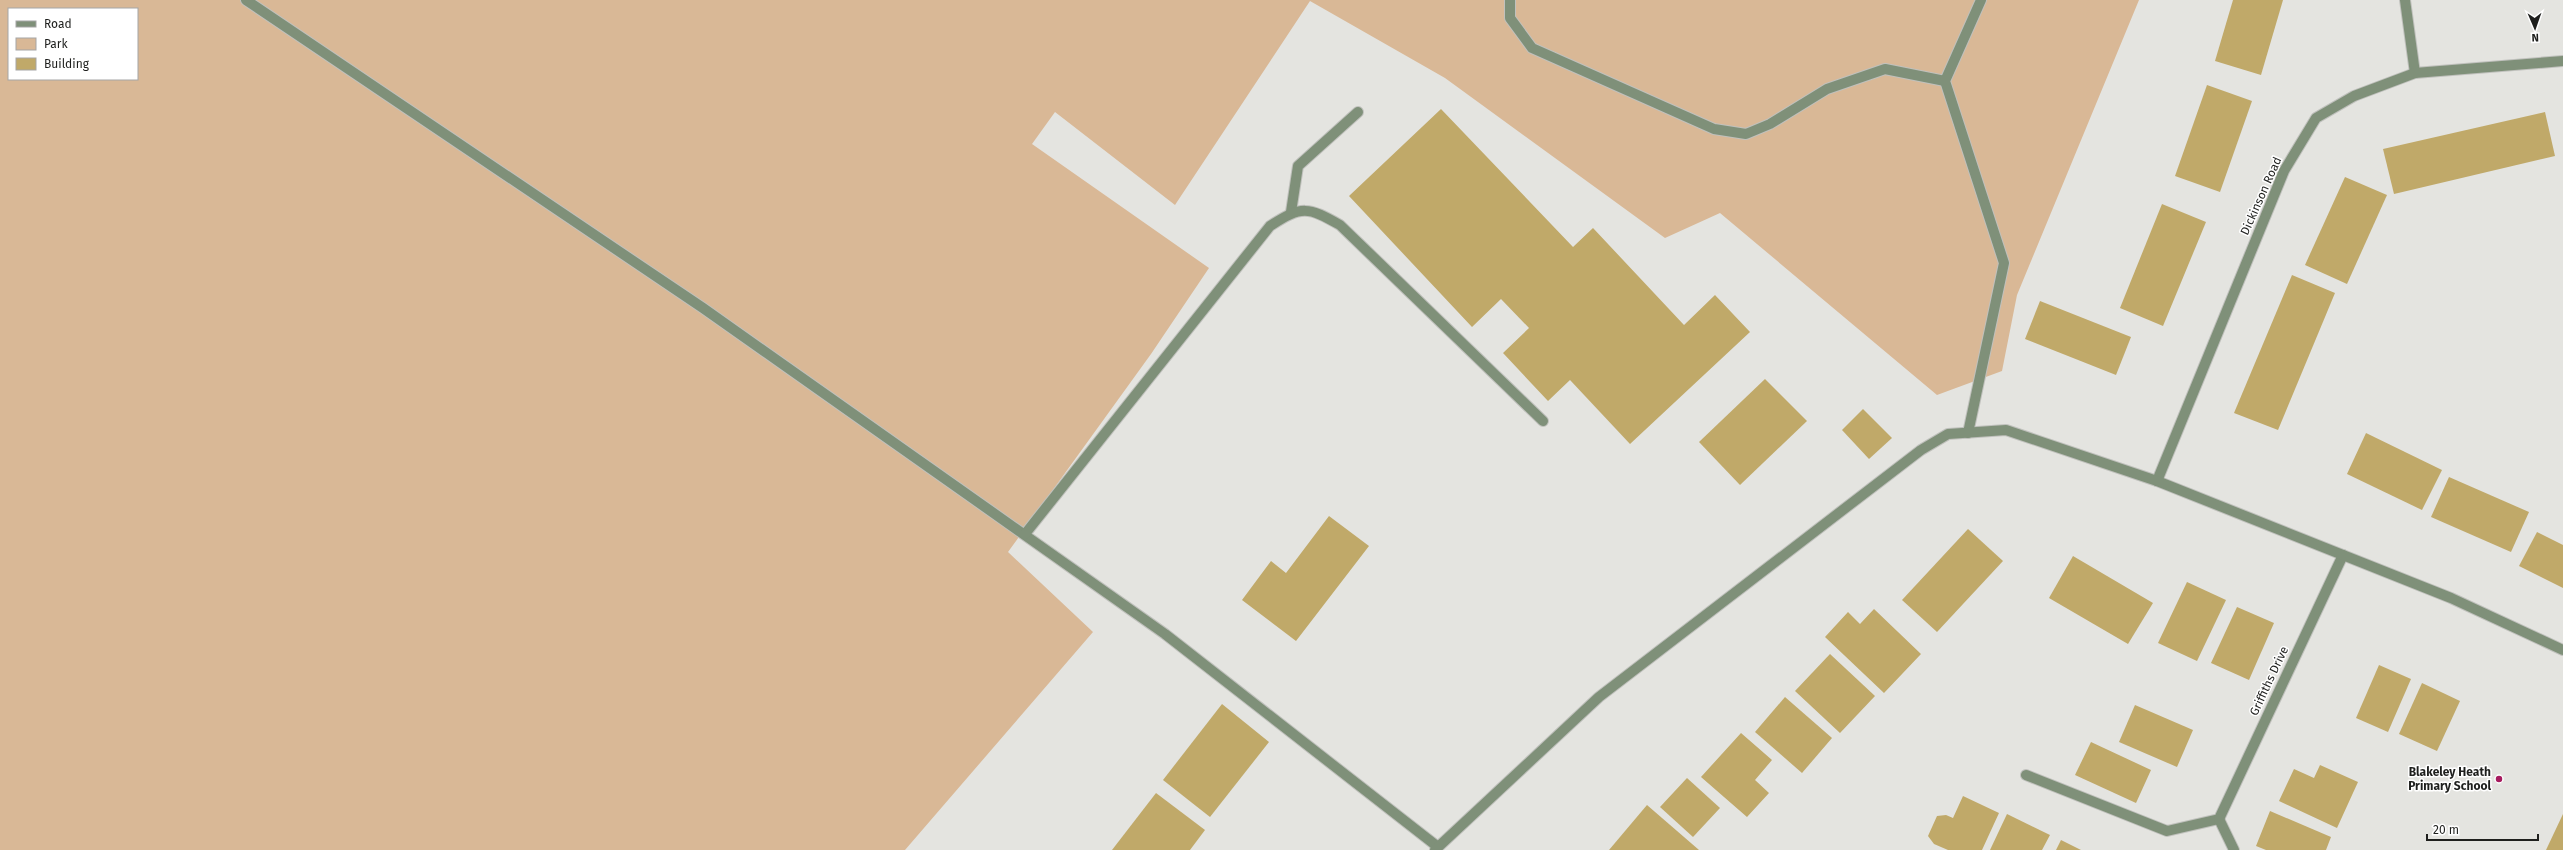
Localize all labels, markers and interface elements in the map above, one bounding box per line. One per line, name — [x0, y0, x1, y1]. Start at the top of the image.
legend — [8, 8, 138, 80]
north arrow — [2515, 8, 2555, 48]
text: Road — [44, 17, 72, 31]
text: N — [2531, 31, 2539, 44]
text: Park — [44, 37, 68, 51]
text: Building — [44, 57, 90, 71]
street label: Dickinson Road — [2238, 155, 2284, 237]
street label: Griffiths Drive — [2247, 644, 2291, 718]
place label: Blakeley Heath Primary School — [2408, 765, 2491, 793]
marker: Blakeley Heath Primary School — [2494, 774, 2504, 784]
scale bar — [2427, 816, 2538, 842]
text: 20 m — [2433, 823, 2459, 837]

